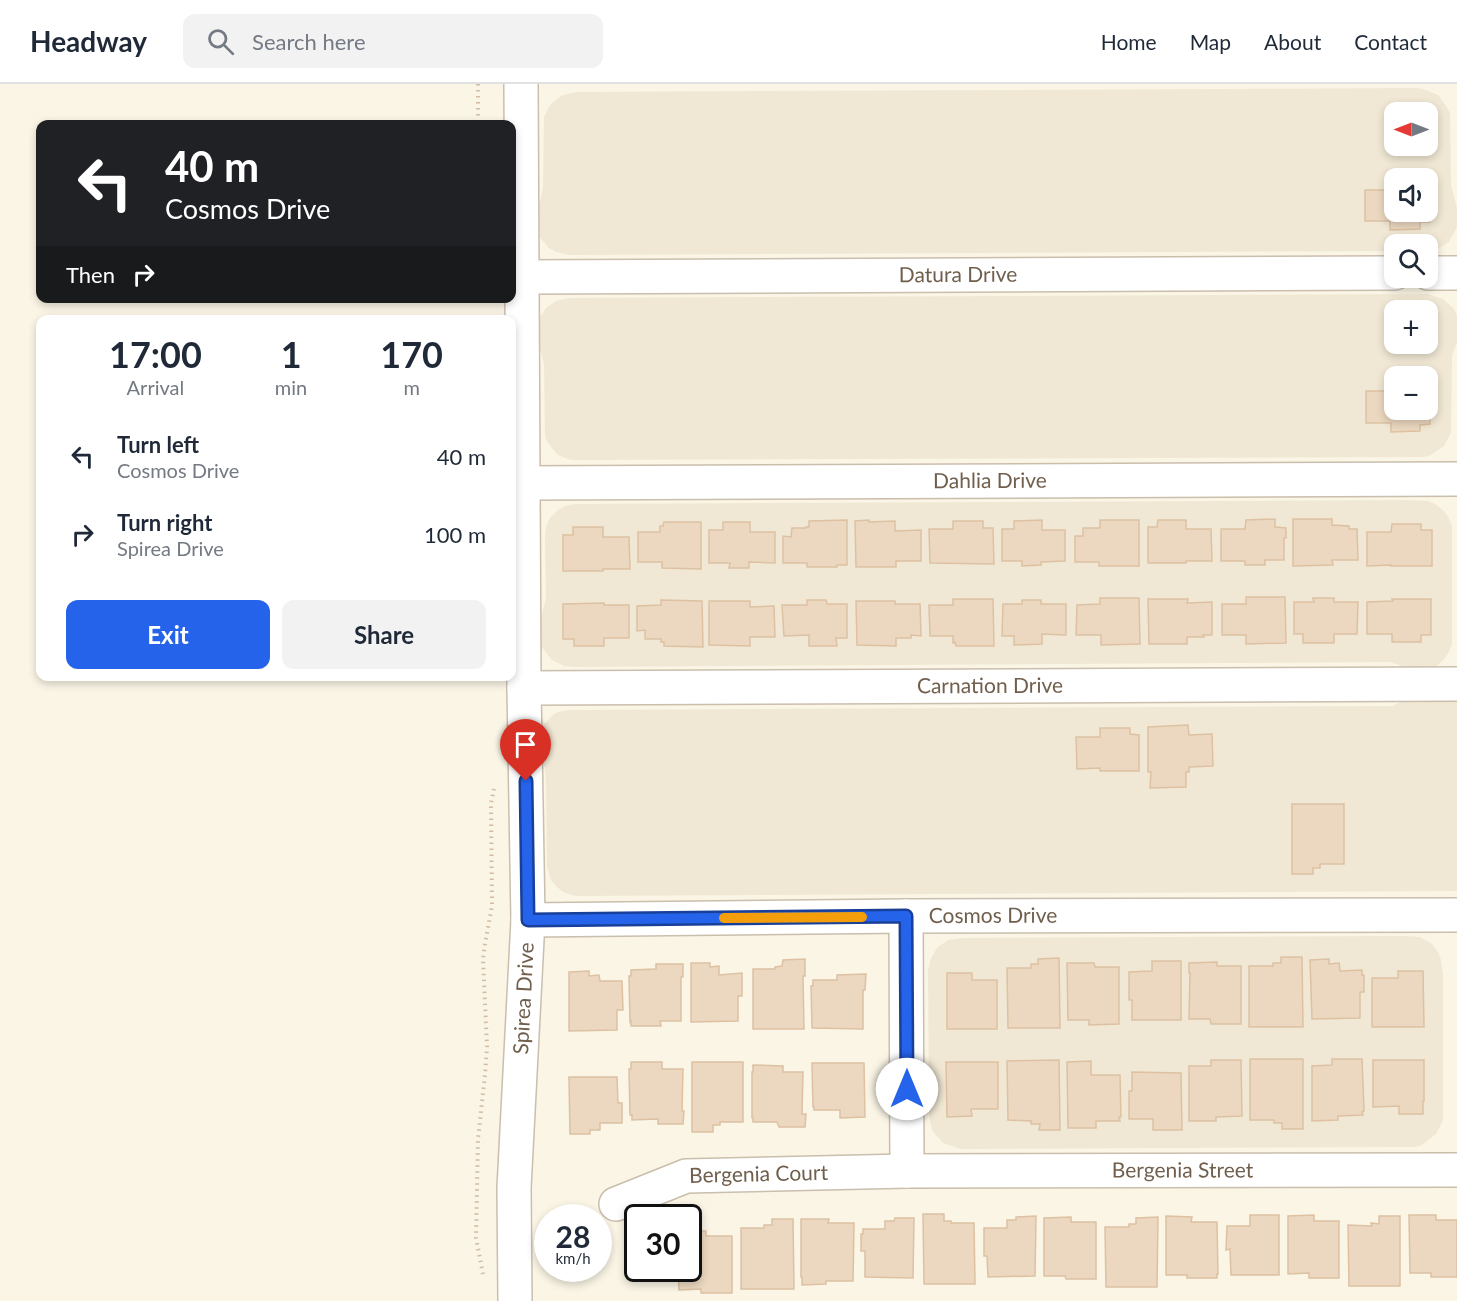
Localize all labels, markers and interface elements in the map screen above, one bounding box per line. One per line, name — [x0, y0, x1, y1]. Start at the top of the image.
search box — [183, 14, 603, 68]
text: Headway — [30, 24, 147, 58]
icon: search — [204, 25, 237, 58]
text: Search here — [252, 28, 366, 55]
text: Home — [1101, 29, 1157, 54]
text: Map — [1190, 29, 1231, 54]
text: About — [1264, 29, 1321, 54]
text: Contact — [1354, 29, 1427, 54]
north arrow — [1384, 102, 1438, 156]
map controls — [1384, 102, 1438, 420]
text: 40 m — [165, 141, 259, 191]
icon: left — [66, 144, 144, 222]
button: sound — [1384, 168, 1438, 222]
text: Cosmos Drive — [165, 192, 330, 225]
button: search — [1384, 234, 1438, 288]
icon: right — [127, 258, 160, 291]
text: Then — [66, 261, 115, 288]
street label: Datura Drive — [899, 261, 1017, 286]
button: + — [1384, 300, 1438, 354]
text: 17:00 — [109, 332, 202, 376]
text: 1 — [281, 332, 302, 376]
text: 170 — [380, 332, 443, 376]
button: − — [1384, 366, 1438, 420]
text: Arrival — [127, 375, 184, 399]
text: min — [275, 375, 307, 399]
text: m — [403, 375, 420, 399]
text: Turn left — [117, 431, 199, 458]
icon: left — [66, 440, 99, 473]
text: 40 m — [437, 443, 486, 470]
text: Cosmos Drive — [117, 458, 239, 482]
street label: Dahlia Drive — [933, 467, 1047, 492]
text: Turn right — [117, 509, 212, 536]
icon: right — [66, 518, 99, 551]
text: 100 m — [424, 521, 486, 548]
text: Spirea Drive — [117, 536, 224, 560]
button: Exit — [66, 600, 270, 669]
button: Share — [282, 600, 486, 669]
street label: Carnation Drive — [917, 672, 1063, 697]
pin — [500, 719, 551, 781]
icon: arrive — [509, 728, 542, 761]
street label: Cosmos Drive — [929, 902, 1057, 927]
street label: Spirea Drive — [507, 941, 538, 1055]
position arrow — [875, 1057, 939, 1121]
street label: Bergenia Street — [1112, 1156, 1254, 1182]
street label: Bergenia Court — [689, 1159, 829, 1187]
speed limit sign: 30 — [624, 1204, 702, 1282]
text: 28 — [556, 1218, 590, 1254]
text: km/h — [555, 1249, 591, 1267]

